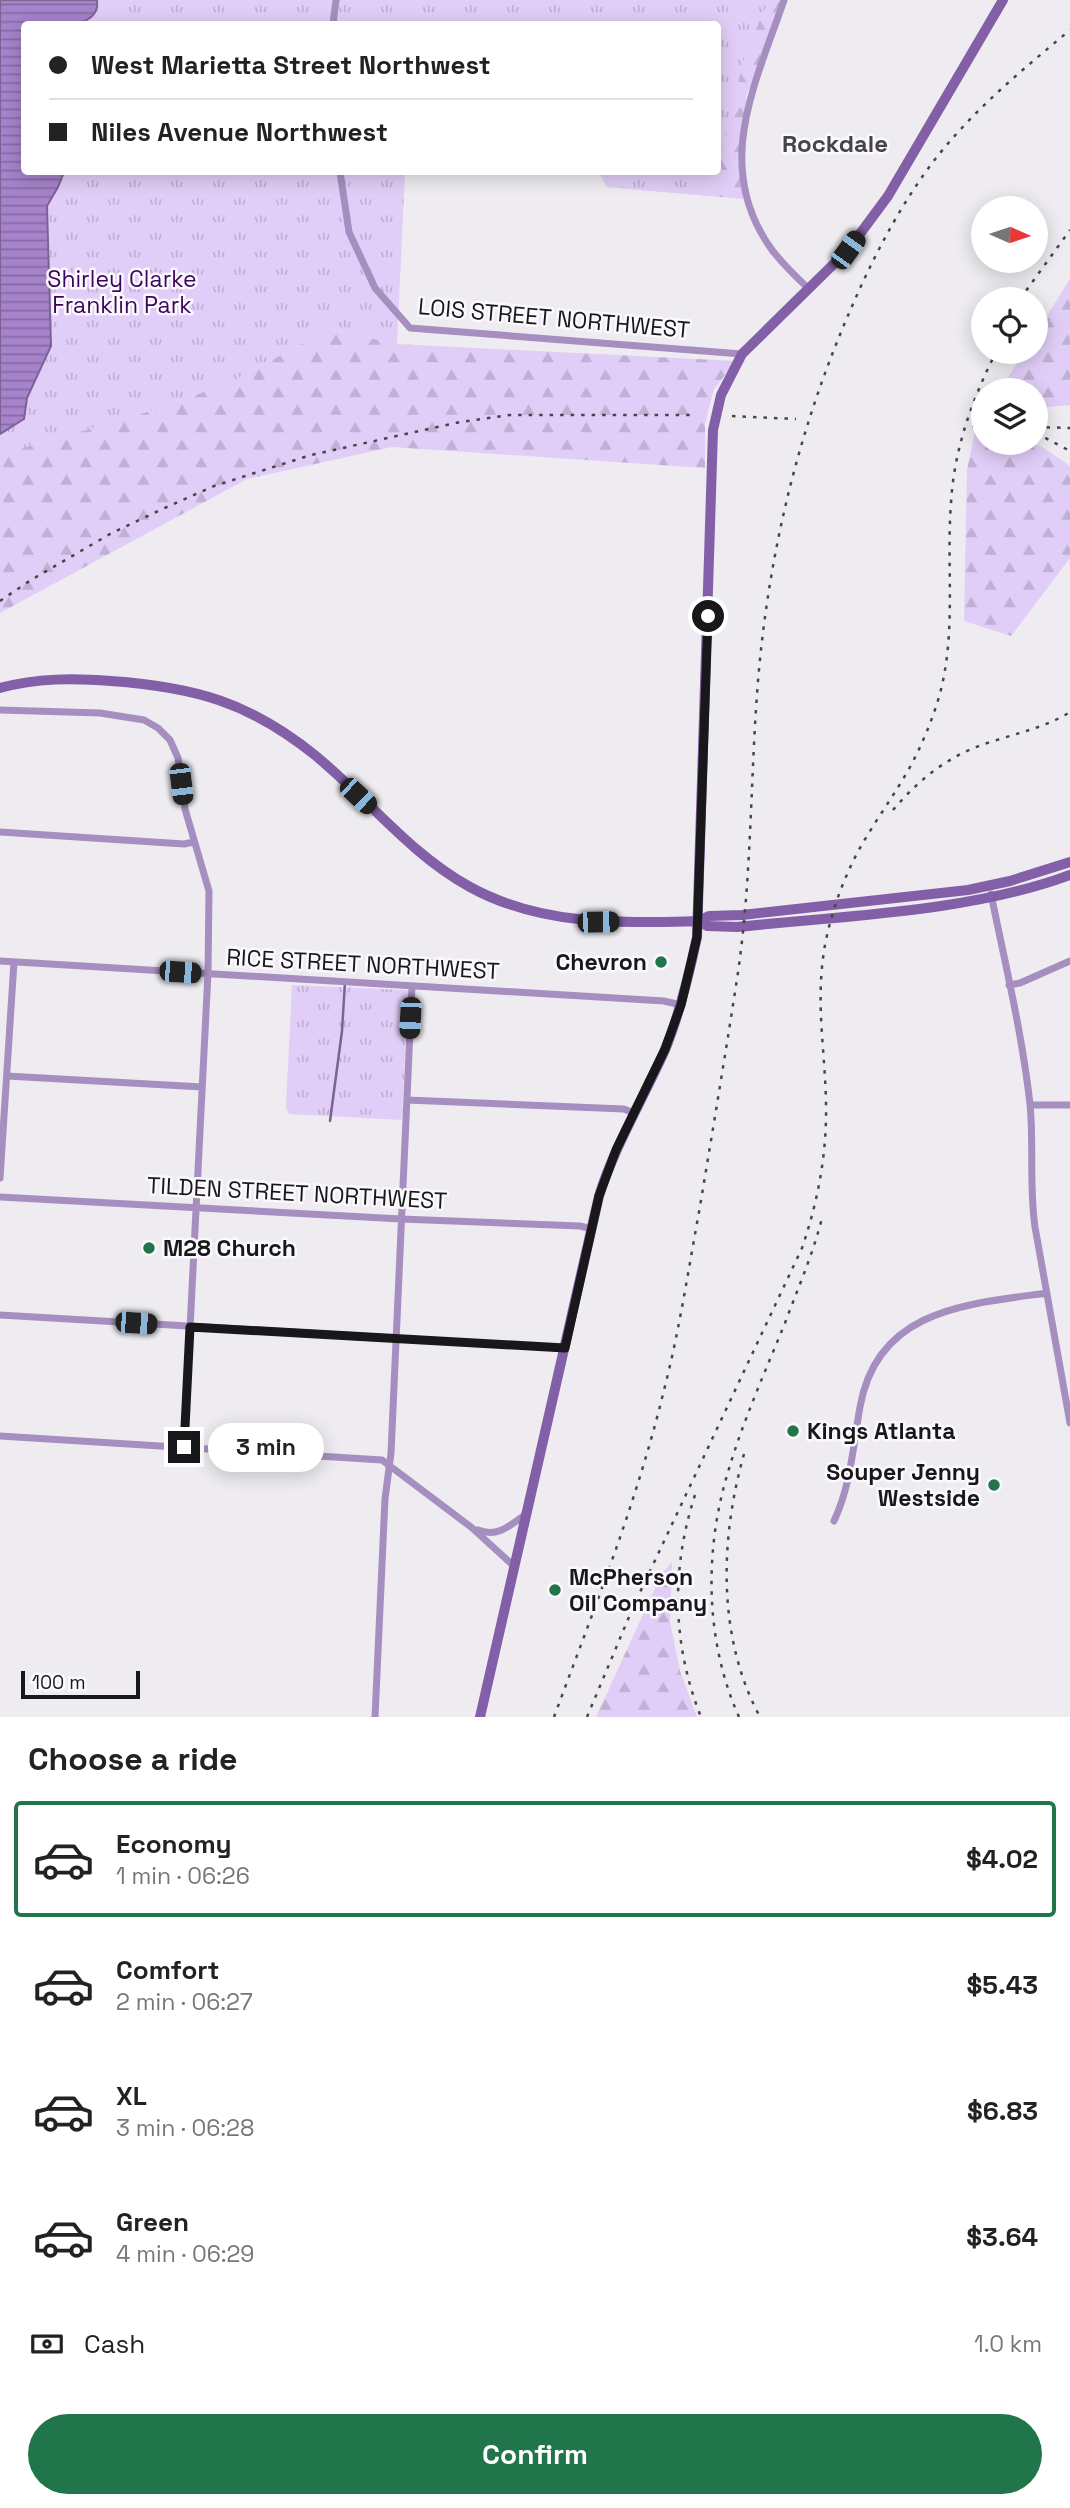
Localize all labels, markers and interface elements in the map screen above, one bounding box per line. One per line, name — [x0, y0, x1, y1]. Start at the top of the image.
text: West Marietta Street Northwest — [91, 48, 491, 82]
text: Niles Avenue Northwest — [91, 115, 388, 149]
district label: Rockdale — [782, 128, 888, 159]
north arrow — [971, 196, 1048, 273]
map controls — [971, 196, 1048, 455]
car — [828, 227, 869, 273]
park label: Shirley Clarke Franklin Park — [47, 264, 197, 320]
button: locate — [971, 287, 1048, 364]
street label: LOIS STREET NORTHWEST — [417, 291, 691, 345]
button: layers — [971, 378, 1048, 455]
route start — [692, 600, 724, 632]
car — [169, 762, 194, 806]
car — [336, 774, 381, 818]
car — [577, 911, 620, 933]
street label: RICE STREET NORTHWEST — [226, 942, 500, 986]
place label: Chevron — [556, 947, 647, 977]
marker: Chevron — [653, 954, 669, 970]
car — [159, 960, 202, 984]
car — [399, 996, 422, 1040]
street label: TILDEN STREET NORTHWEST — [146, 1170, 448, 1216]
place label: M28 Church — [163, 1233, 296, 1263]
marker: M28 Church — [141, 1240, 157, 1256]
car — [115, 1311, 158, 1335]
place label: Kings Atlanta — [807, 1416, 956, 1446]
callout: 3 min — [208, 1422, 324, 1472]
marker: Kings Atlanta — [785, 1423, 801, 1439]
route end — [168, 1431, 200, 1463]
text: 3 min — [236, 1432, 296, 1462]
place label: Souper Jenny Westside — [826, 1457, 980, 1513]
marker: Souper Jenny Westside — [986, 1477, 1002, 1493]
place label: McPherson Oil Company — [569, 1562, 707, 1618]
marker: McPherson Oil Company — [547, 1582, 563, 1598]
scale bar — [21, 1668, 140, 1700]
text: 100 m — [32, 1670, 86, 1695]
text: Choose a ride — [28, 1739, 238, 1779]
text: Economy — [116, 1827, 232, 1861]
icon: car — [32, 1828, 95, 1891]
text: $4.02 — [966, 1842, 1038, 1876]
text: 1 min · 06:26 — [116, 1861, 250, 1891]
text: Comfort — [116, 1953, 219, 1987]
icon: car — [32, 1954, 95, 2017]
text: $5.43 — [967, 1968, 1038, 2002]
text: 2 min · 06:27 — [116, 1987, 253, 2017]
text: XL — [116, 2079, 147, 2113]
icon: car — [32, 2080, 95, 2143]
text: $6.83 — [967, 2094, 1038, 2128]
text: 3 min · 06:28 — [116, 2113, 254, 2143]
text: Green — [116, 2205, 189, 2239]
icon: car — [32, 2206, 95, 2269]
text: $3.64 — [966, 2220, 1038, 2254]
text: 4 min · 06:29 — [116, 2239, 254, 2269]
icon: cash — [28, 2325, 66, 2363]
text: Cash — [84, 2327, 145, 2361]
text: 1.0 km — [974, 2329, 1042, 2359]
button: Confirm — [28, 2414, 1042, 2494]

